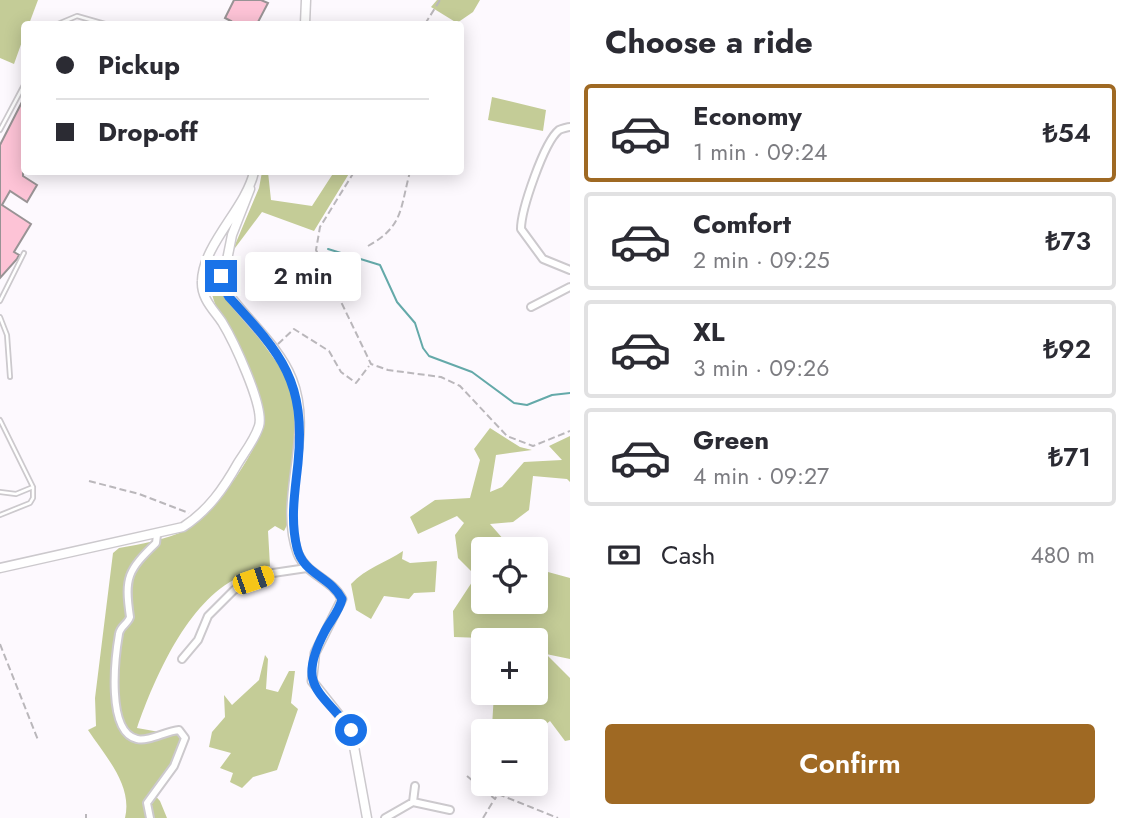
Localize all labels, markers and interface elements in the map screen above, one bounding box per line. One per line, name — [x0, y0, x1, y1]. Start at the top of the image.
text: Choose a ride — [605, 19, 813, 65]
text: Pickup — [98, 46, 180, 84]
text: Economy — [693, 97, 802, 135]
icon: car — [609, 102, 672, 165]
text: Drop-off — [98, 113, 198, 151]
text: ₺54 — [1043, 114, 1091, 152]
text: 1 min · 09:24 — [693, 135, 827, 169]
text: Comfort — [693, 205, 791, 243]
icon: car — [609, 210, 672, 273]
text: ₺73 — [1046, 222, 1091, 260]
text: 2 min · 09:25 — [693, 243, 830, 277]
callout: 2 min — [246, 252, 361, 300]
text: 2 min — [273, 259, 333, 293]
route end — [205, 260, 237, 292]
text: XL — [693, 313, 725, 351]
icon: car — [609, 318, 672, 381]
text: ₺92 — [1043, 330, 1091, 368]
text: 3 min · 09:26 — [693, 351, 829, 385]
text: Green — [693, 421, 769, 459]
icon: car — [609, 426, 672, 489]
text: ₺71 — [1048, 438, 1091, 476]
text: 4 min · 09:27 — [693, 459, 829, 493]
icon: cash — [605, 536, 643, 574]
text: Cash — [661, 536, 715, 574]
map controls — [471, 537, 548, 796]
button: locate — [471, 537, 548, 614]
text: 480 m — [1030, 538, 1095, 572]
car — [230, 563, 277, 597]
button: + — [471, 628, 548, 705]
route start — [335, 714, 367, 746]
button: − — [471, 719, 548, 796]
button: Confirm — [605, 724, 1095, 804]

